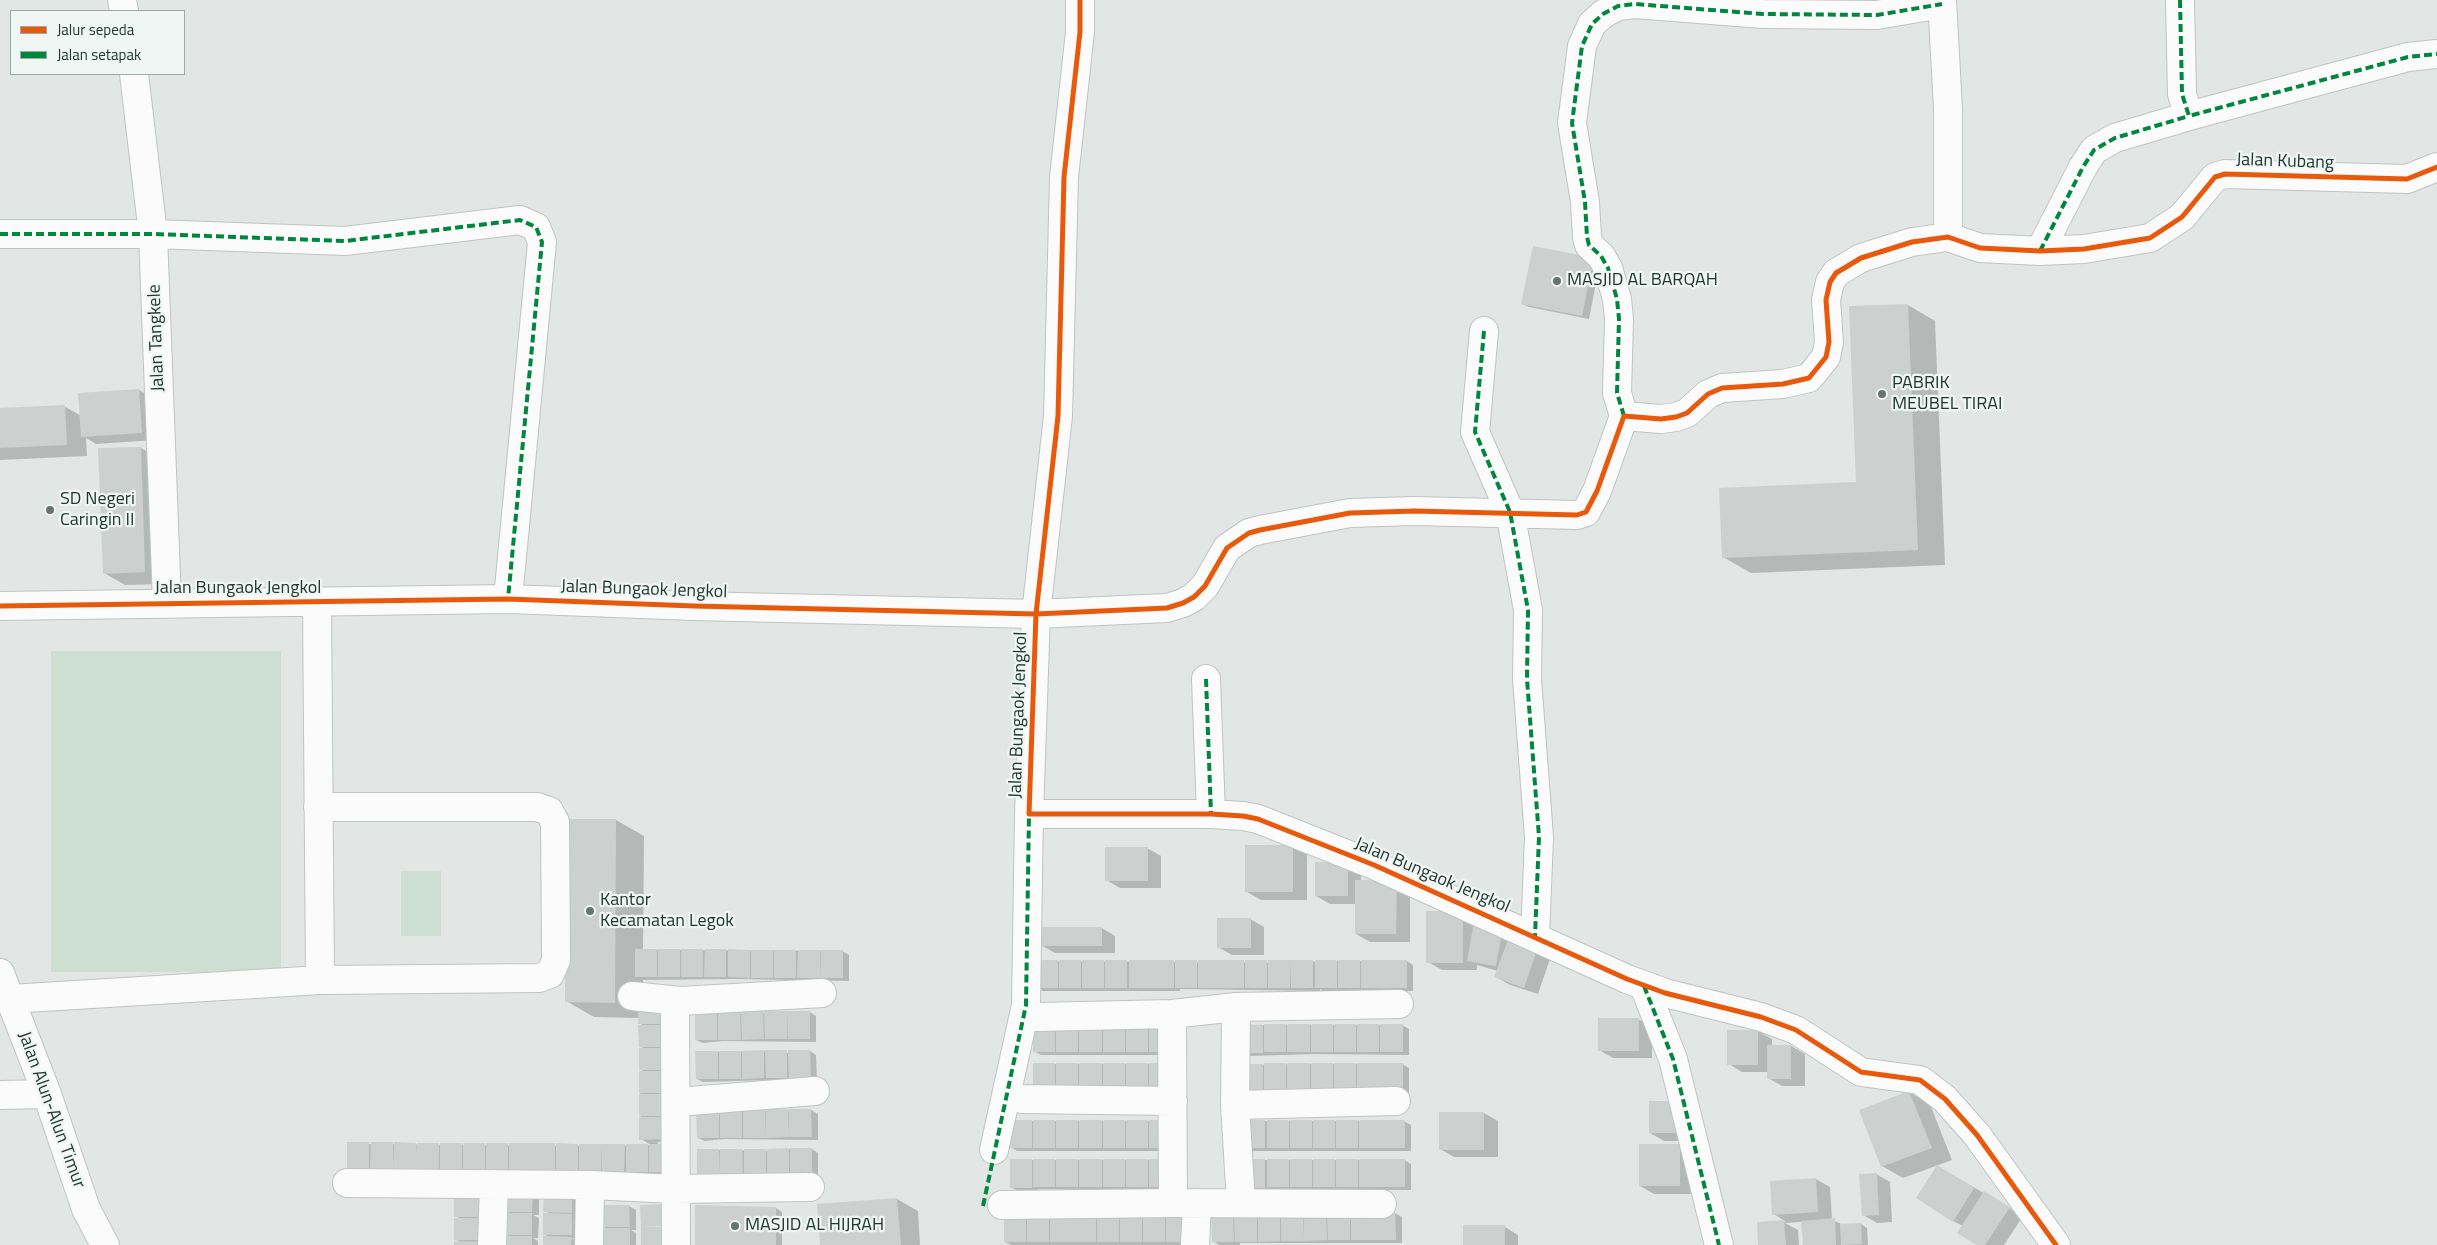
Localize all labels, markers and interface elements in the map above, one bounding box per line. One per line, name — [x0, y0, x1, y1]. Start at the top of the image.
legend — [10, 10, 185, 75]
text: Jalur sepeda — [57, 18, 134, 41]
text: Jalan setapak — [57, 43, 141, 66]
street label: Jalan Kubang — [2236, 149, 2334, 175]
place label: MASJID AL BARQAH — [1567, 270, 1718, 292]
marker: MASJID AL BARQAH — [1551, 275, 1563, 287]
street label: Jalan Tangkele — [144, 284, 170, 392]
place label: PABRIK MEUBEL TIRAI — [1892, 373, 2002, 416]
marker: PABRIK MEUBEL TIRAI — [1876, 388, 1888, 400]
place label: SD Negeri Caringin II — [60, 489, 135, 532]
marker: SD Negeri Caringin II — [44, 504, 56, 516]
street label: Jalan Bungaok Jengkol — [560, 576, 728, 604]
street label: Jalan Bungaok Jengkol — [155, 578, 321, 600]
street label: Jalan Bungaok Jengkol — [1005, 631, 1033, 799]
street label: Jalan Bungaok Jengkol — [1351, 833, 1513, 919]
place label: Kantor Kecamatan Legok — [600, 890, 734, 932]
marker: Kantor Kecamatan Legok — [584, 905, 596, 917]
street label: Jalan Alun-Alun Timur — [13, 1029, 89, 1191]
place label: MASJID AL HIJRAH — [745, 1215, 884, 1237]
marker: MASJID AL HIJRAH — [729, 1220, 741, 1232]

